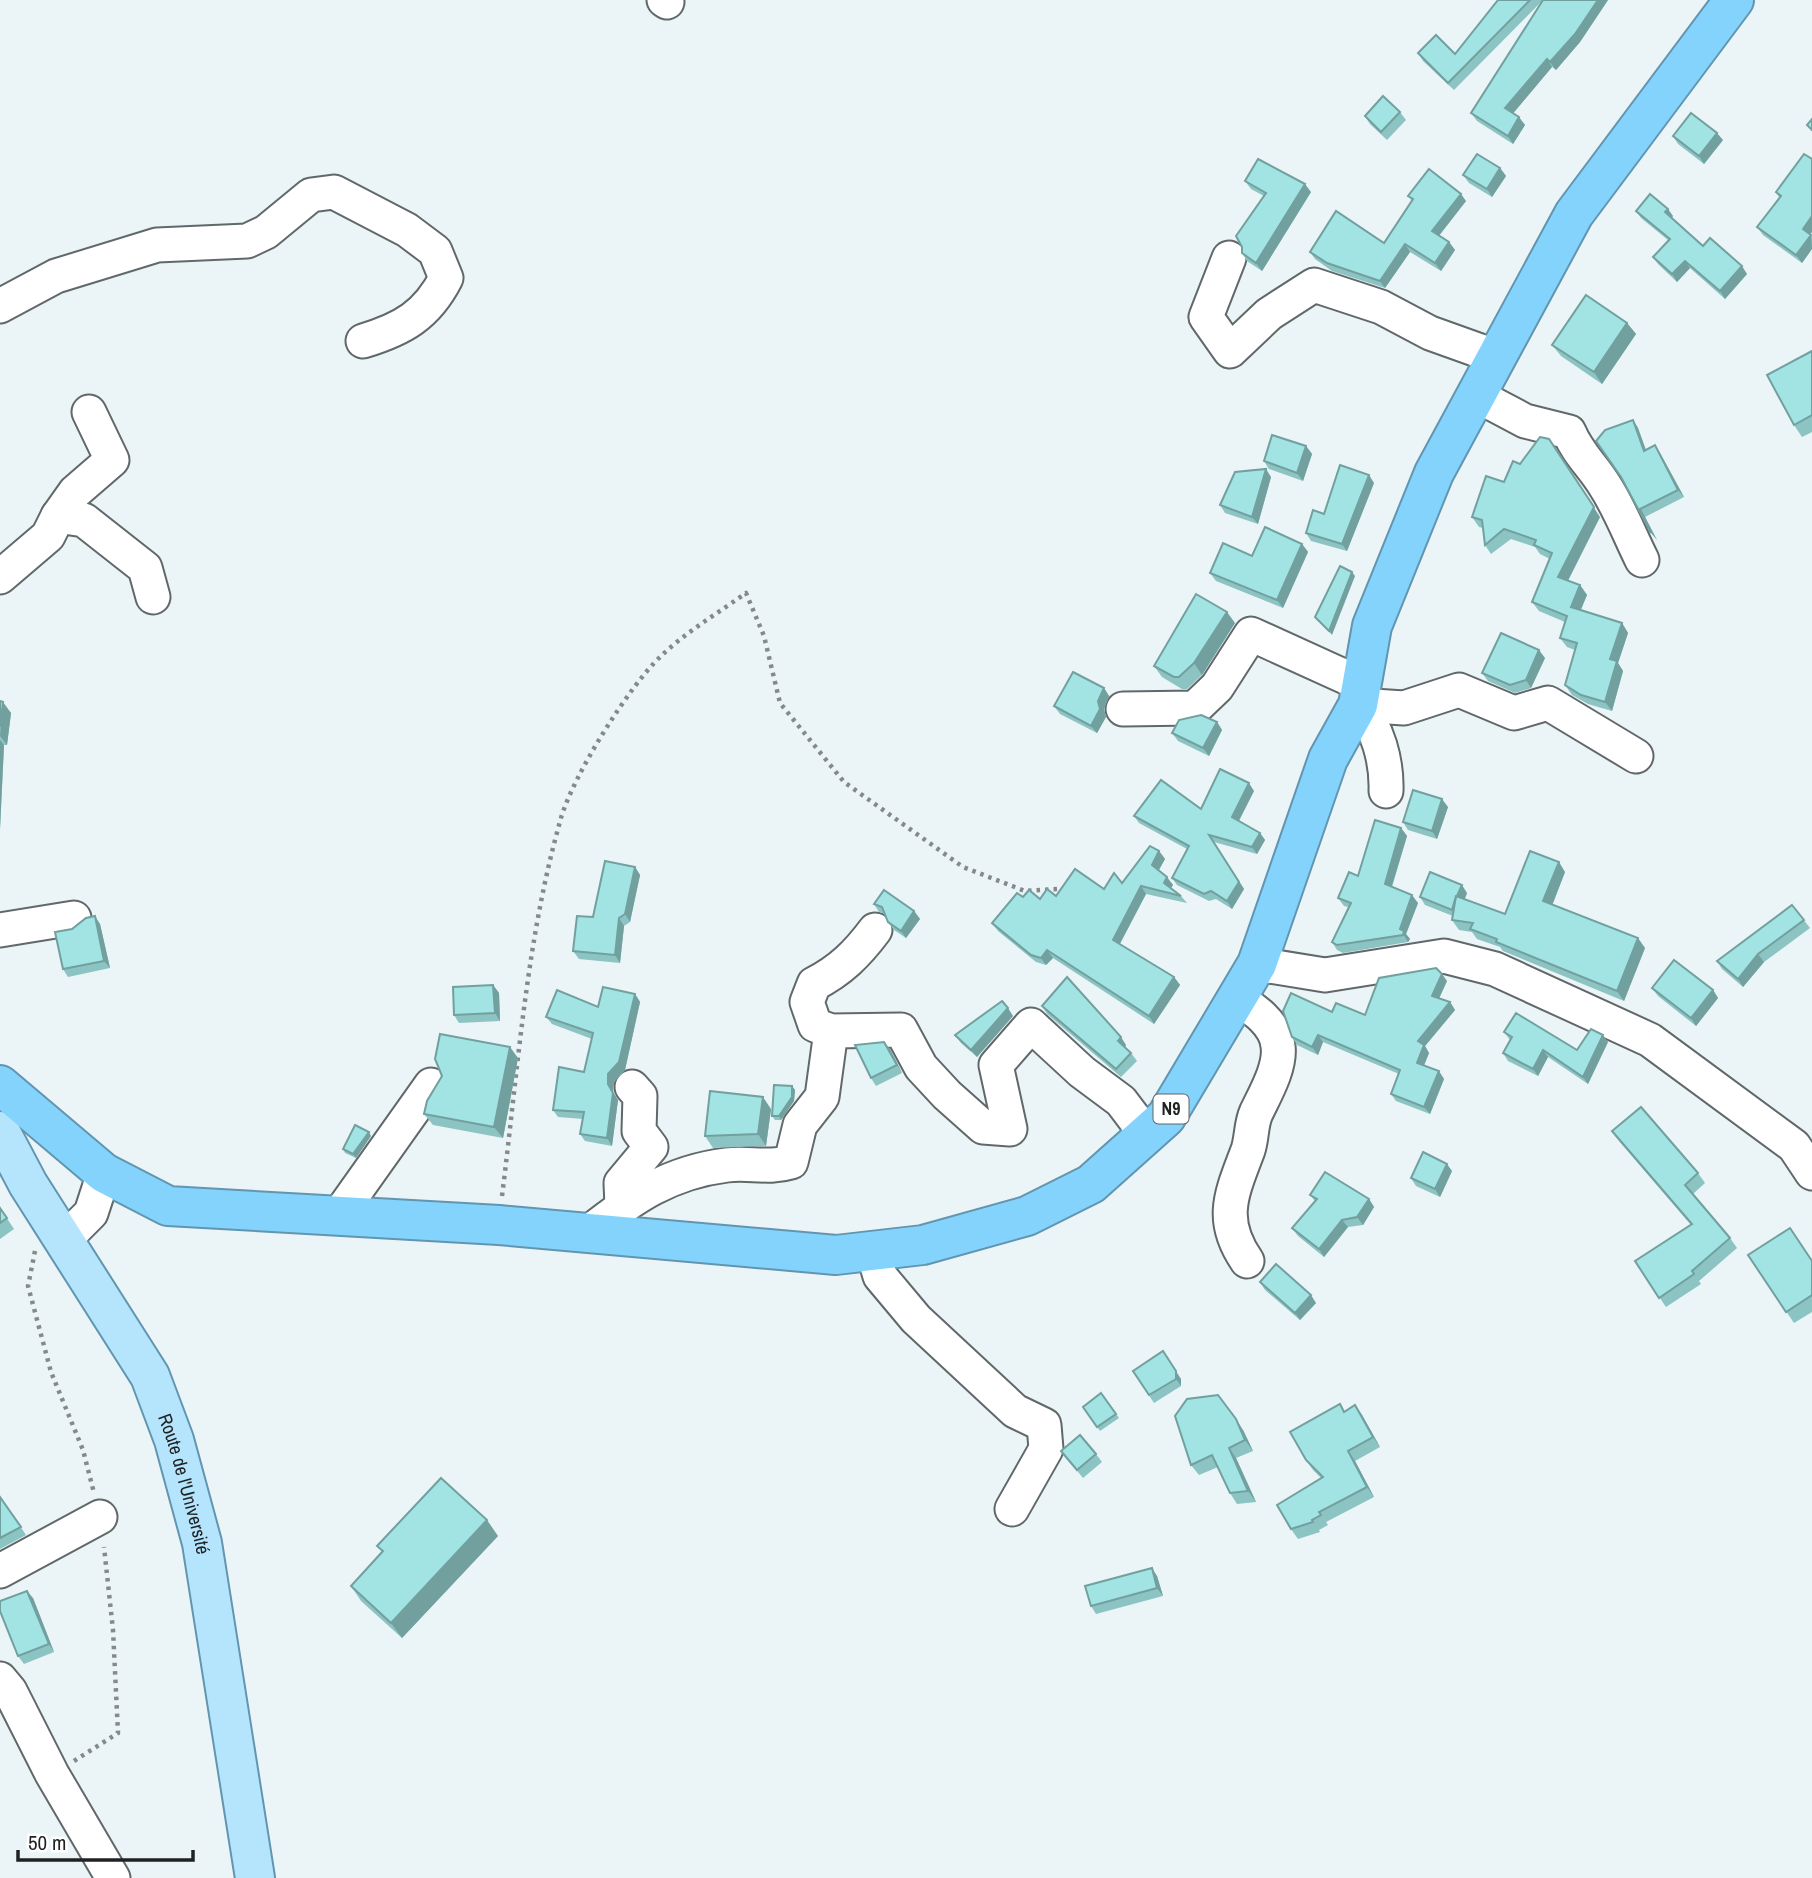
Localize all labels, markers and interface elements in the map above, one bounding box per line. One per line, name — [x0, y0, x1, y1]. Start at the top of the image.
road number: N9 — [1154, 1094, 1188, 1124]
street label: Route de l'Université — [152, 1410, 217, 1556]
scale bar — [18, 1818, 192, 1862]
text: 50 m — [28, 1828, 66, 1857]

